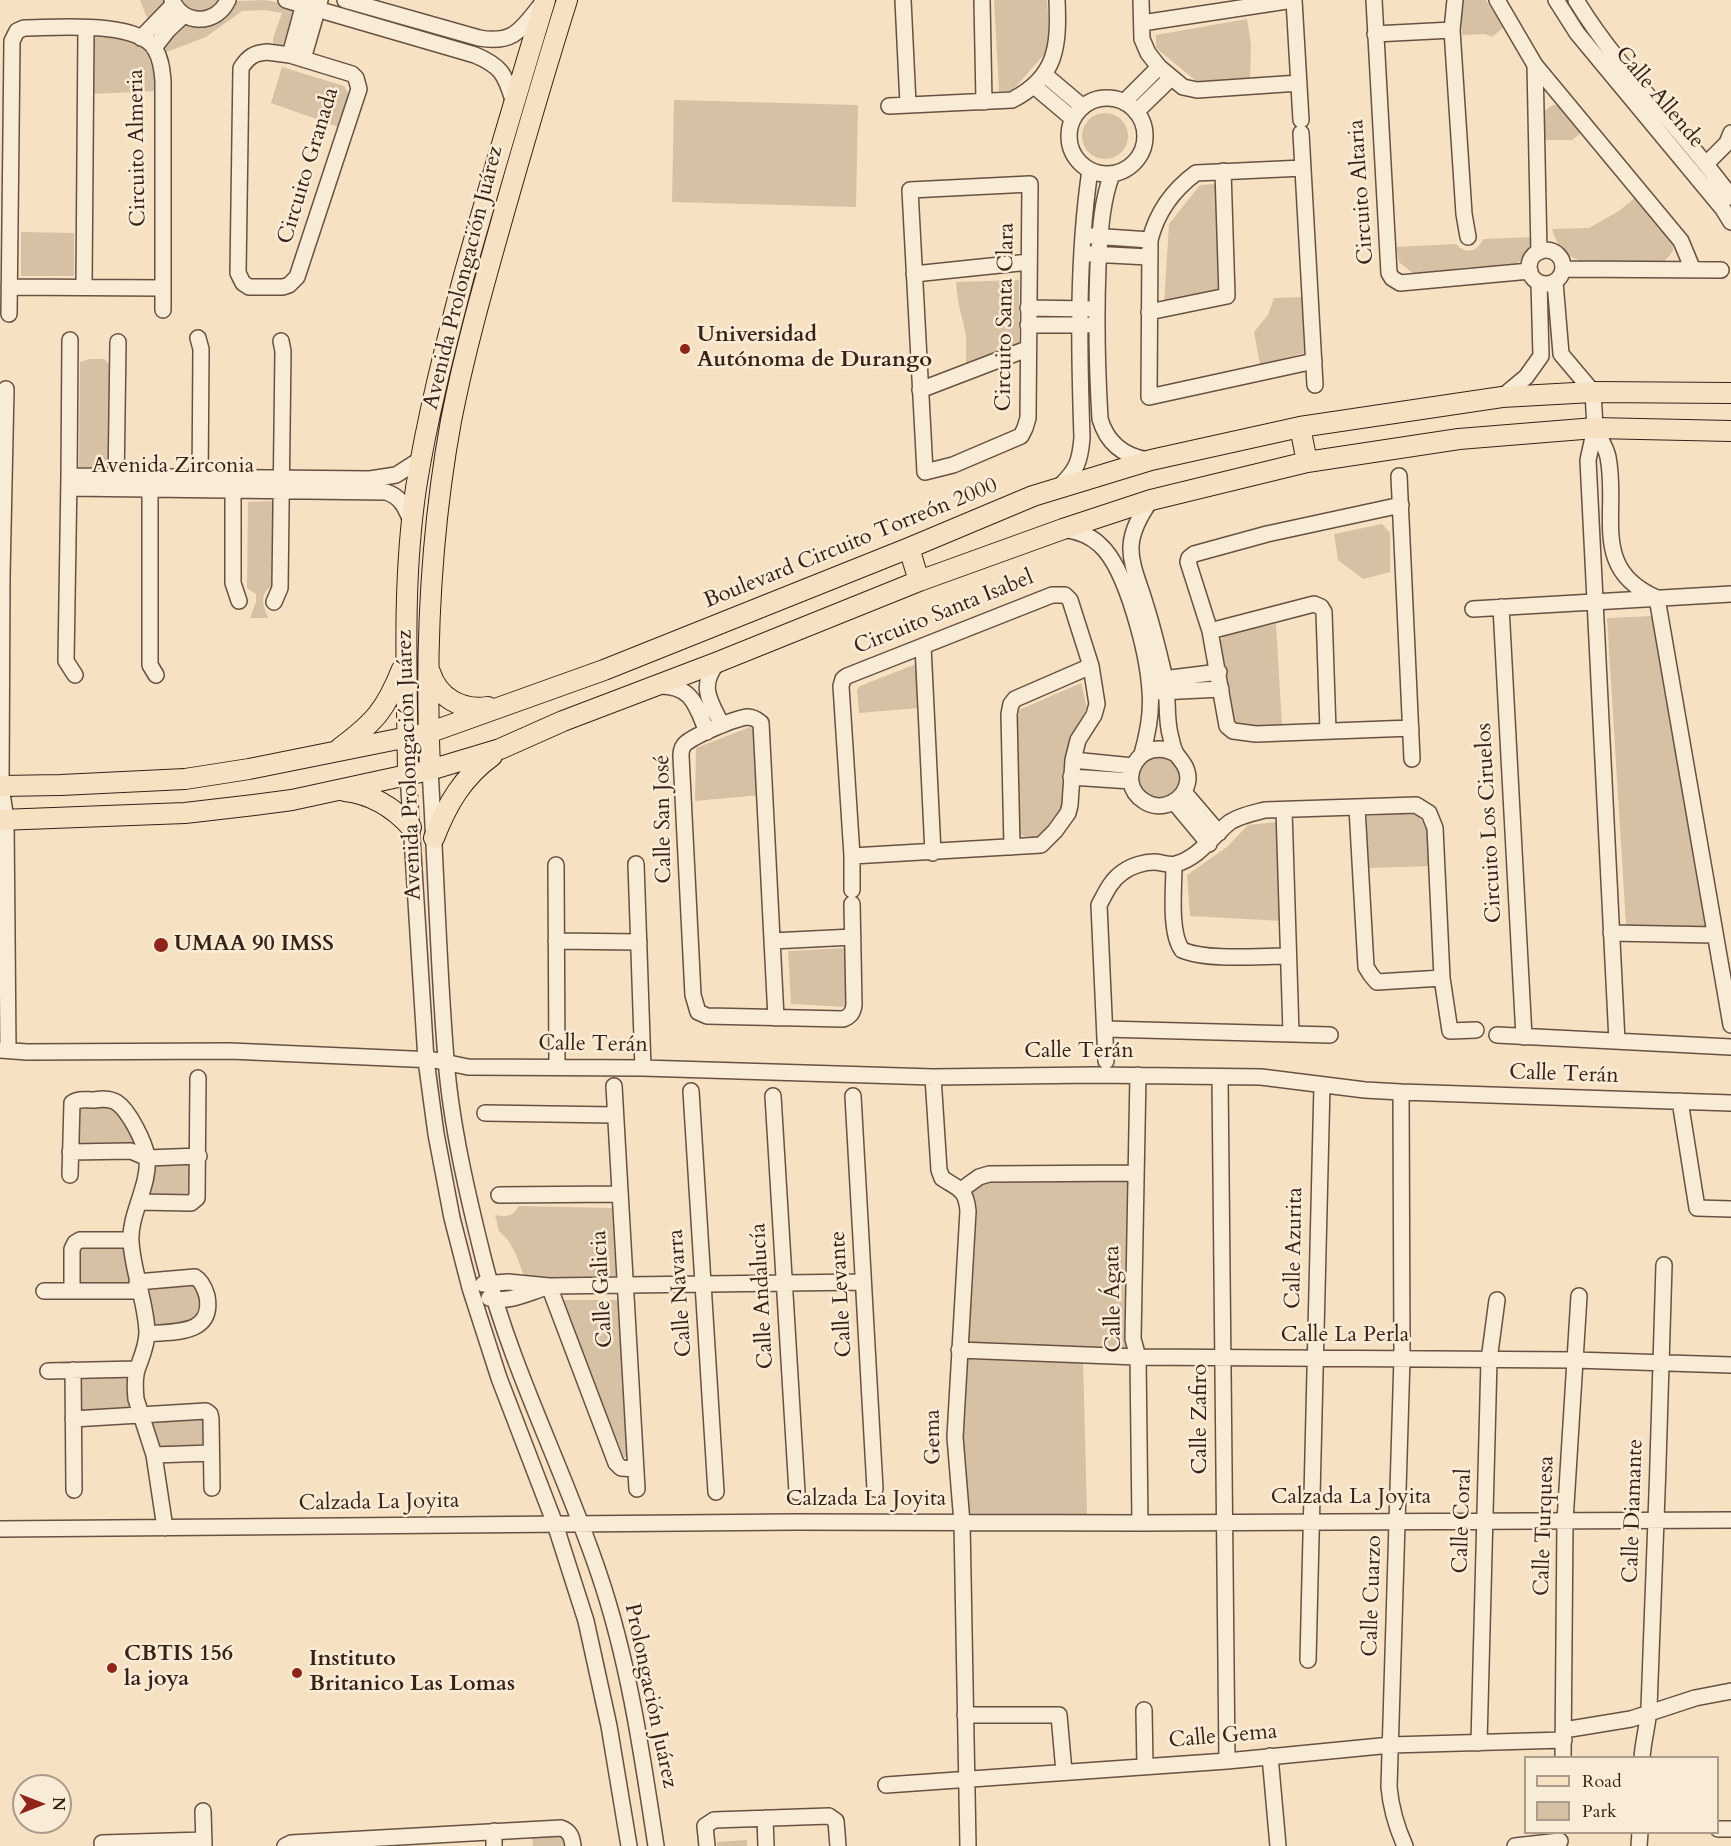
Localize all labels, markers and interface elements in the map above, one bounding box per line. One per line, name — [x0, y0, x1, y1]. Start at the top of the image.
street label: Calle Allende — [1609, 42, 1709, 154]
street label: Circuito Almeria — [123, 69, 153, 227]
street label: Circuito Granada — [273, 85, 345, 247]
street label: Circuito Altaria — [1344, 119, 1380, 265]
street label: Avenida Prolongación Juárez — [418, 143, 510, 413]
street label: Circuito Santa Clara — [991, 222, 1021, 412]
place label: Universidad Autónoma de Durango — [697, 323, 932, 374]
marker: Universidad Autónoma de Durango — [678, 342, 692, 356]
street label: Avenida Zirconia — [92, 454, 254, 480]
street label: Boulevard Circuito Torreón 2000 — [700, 473, 1002, 615]
street label: Circuito Santa Isabel — [850, 565, 1038, 661]
street label: Avenida Prolongación Juárez — [392, 629, 428, 901]
street label: Circuito Los Ciruelos — [1472, 722, 1508, 924]
street label: Calle San José — [650, 754, 678, 884]
place label: UMAA 90 IMSS — [174, 932, 334, 958]
marker: UMAA 90 IMSS — [152, 936, 170, 954]
street label: Calle Terán — [538, 1031, 648, 1059]
street label: Calle Terán — [1024, 1039, 1134, 1065]
street label: Calle Terán — [1509, 1060, 1619, 1090]
street label: Calle Azurita — [1281, 1187, 1309, 1309]
street label: Calle Andalucía — [746, 1222, 780, 1370]
street label: Calle Navarra — [663, 1228, 699, 1358]
street label: Calle Galicia — [587, 1229, 619, 1349]
street label: Calle Levante — [825, 1230, 859, 1358]
street label: Calle Ágata — [1100, 1245, 1128, 1353]
street label: Calle La Perla — [1281, 1323, 1409, 1349]
street label: Calle Zafiro — [1188, 1364, 1214, 1474]
street label: Gema — [920, 1409, 948, 1465]
street label: Calle Diamante — [1618, 1438, 1650, 1584]
street label: Calle Turquesa — [1529, 1455, 1561, 1597]
street label: Calle Coral — [1448, 1468, 1478, 1574]
street label: Calzada La Joyita — [1271, 1485, 1431, 1511]
street label: Calzada La Joyita — [786, 1487, 946, 1513]
street label: Calzada La Joyita — [298, 1488, 460, 1518]
street label: Calle Cuarzo — [1358, 1535, 1388, 1657]
street label: Prolongación Juárez — [618, 1601, 682, 1791]
place label: CBTIS 156 la joya — [124, 1642, 233, 1694]
place label: Instituto Britanico Las Lomas — [309, 1647, 515, 1699]
marker: CBTIS 156 la joya — [105, 1661, 119, 1675]
marker: Instituto Britanico Las Lomas — [290, 1666, 304, 1680]
street label: Calle Gema — [1168, 1719, 1278, 1755]
legend — [1524, 1756, 1719, 1834]
text: Road — [1582, 1769, 1622, 1794]
north arrow — [12, 1774, 72, 1834]
text: N — [47, 1797, 69, 1811]
text: Park — [1582, 1799, 1617, 1824]

